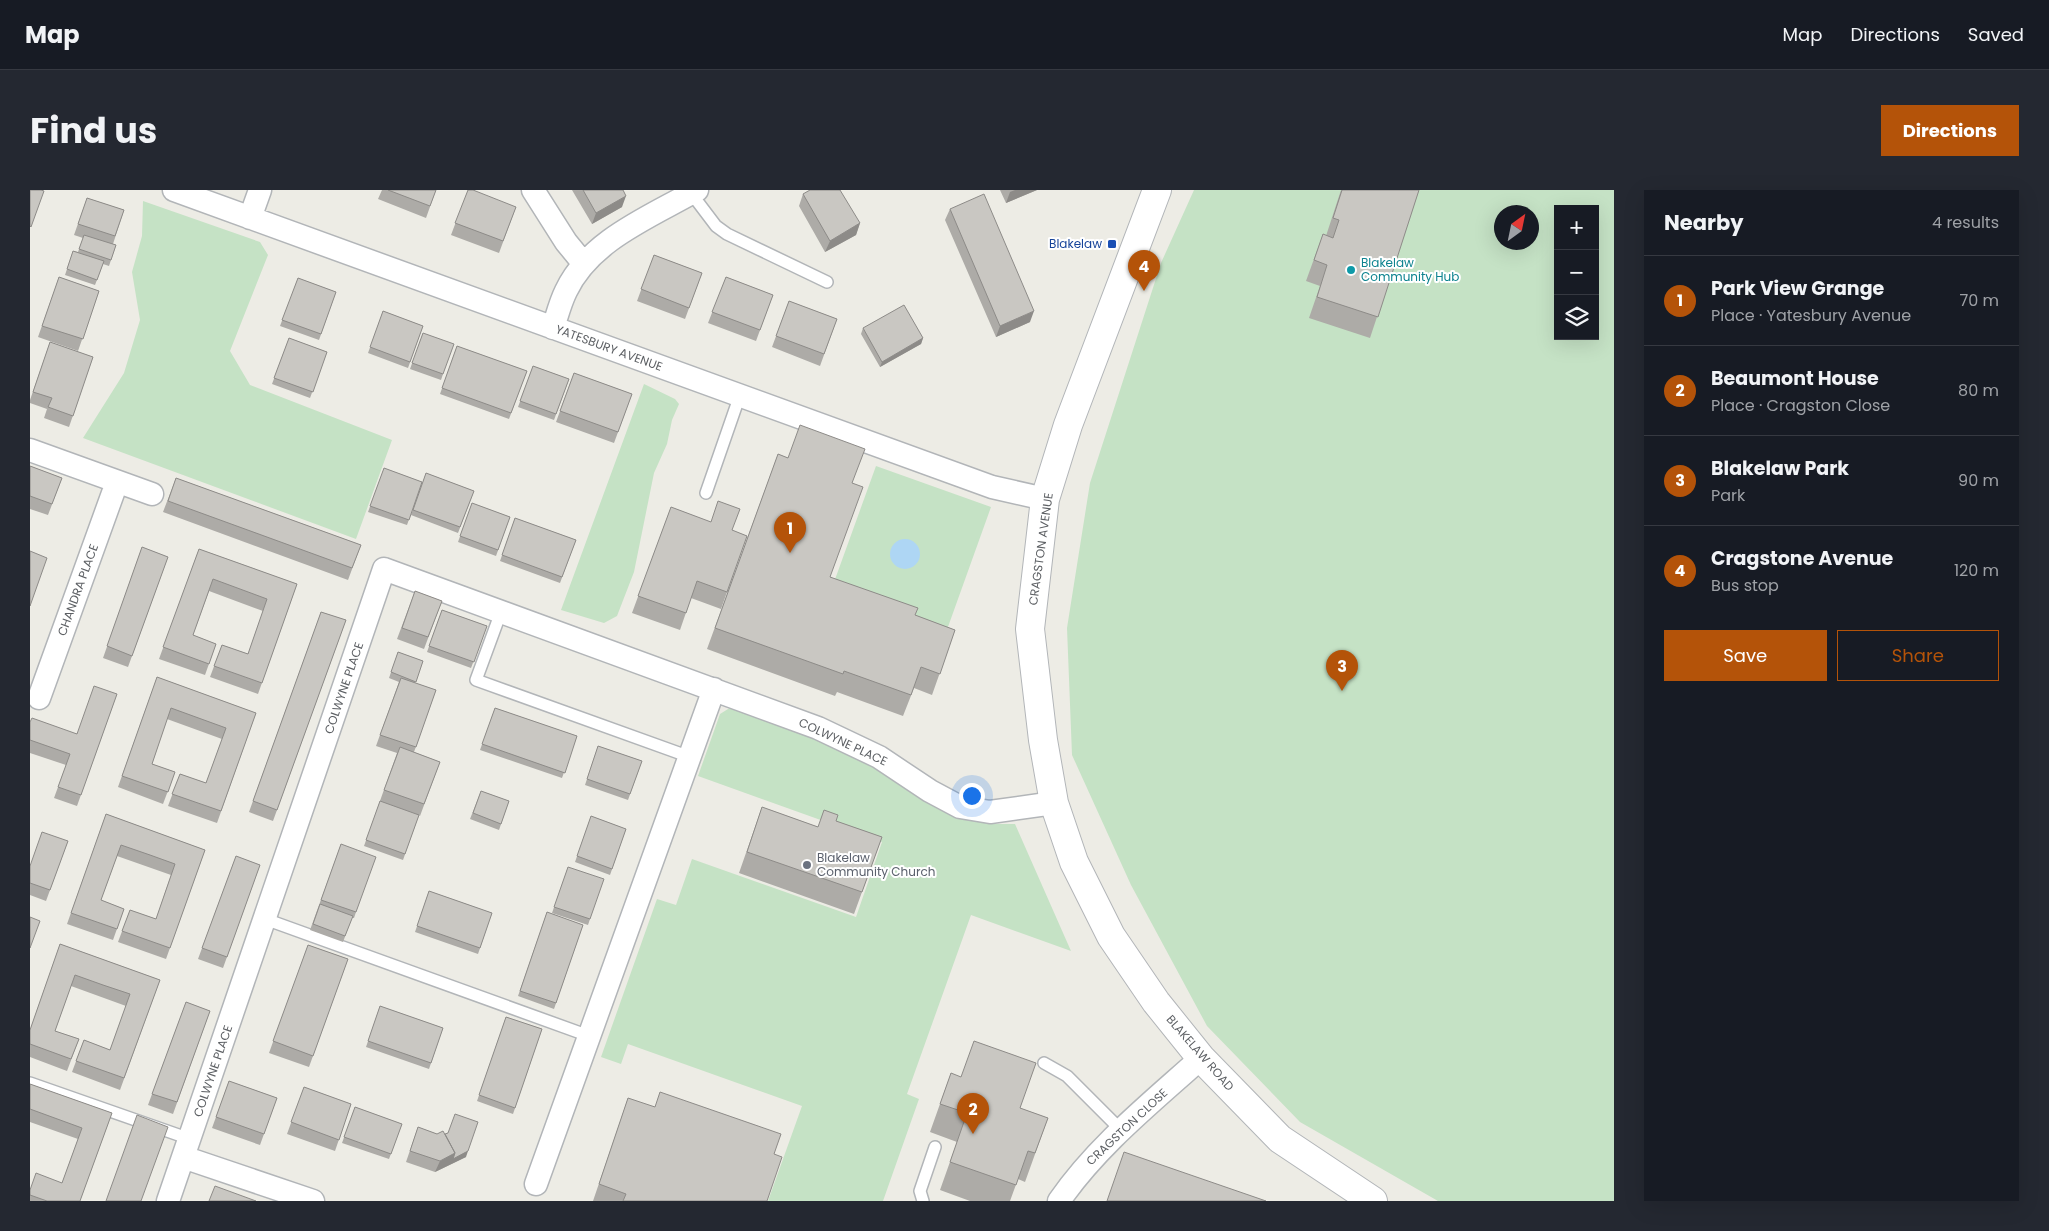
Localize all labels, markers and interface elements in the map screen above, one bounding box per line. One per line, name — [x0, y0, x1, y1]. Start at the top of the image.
text: Map — [25, 18, 80, 51]
text: Map — [1783, 22, 1822, 47]
text: Directions — [1850, 22, 1940, 47]
text: Saved — [1968, 22, 2024, 47]
button: Directions — [1881, 105, 2019, 156]
text: Find us — [30, 106, 157, 155]
north arrow — [1494, 205, 1539, 250]
map controls — [1554, 205, 1599, 340]
button: + — [1554, 205, 1599, 250]
text: Nearby — [1664, 208, 1744, 237]
text: 4 results — [1932, 211, 1999, 234]
place label: Blakelaw — [1049, 235, 1102, 252]
marker: Blakelaw — [1106, 238, 1118, 250]
pin: 4 — [1128, 250, 1160, 291]
button: − — [1554, 250, 1599, 295]
place label: Blakelaw Community Hub — [1361, 254, 1459, 285]
marker: Blakelaw Community Hub — [1345, 264, 1357, 276]
text: Park View Grange — [1711, 275, 1884, 302]
text: 1 — [1677, 289, 1683, 312]
text: 70 m — [1959, 289, 1999, 312]
button: layers — [1554, 295, 1599, 340]
text: Place · Yatesbury Avenue — [1711, 304, 1911, 327]
street label: YATESBURY AVENUE — [553, 320, 665, 375]
text: Beaumont House — [1711, 365, 1879, 392]
text: 2 — [1675, 379, 1685, 402]
text: 80 m — [1958, 379, 1999, 402]
text: Place · Cragston Close — [1711, 394, 1890, 417]
text: Blakelaw Park — [1711, 455, 1849, 482]
text: 3 — [1675, 469, 1685, 492]
text: 90 m — [1958, 469, 1999, 492]
text: Park — [1711, 484, 1745, 507]
street label: CRAGSTON AVENUE — [1024, 491, 1057, 606]
pin: 1 — [774, 512, 806, 553]
street label: CHANDRA PLACE — [53, 541, 102, 638]
text: Cragstone Avenue — [1711, 545, 1893, 572]
text: 4 — [1675, 559, 1685, 582]
text: 120 m — [1954, 559, 1999, 582]
text: Bus stop — [1711, 574, 1779, 597]
button: Save — [1664, 630, 1827, 681]
button: Share — [1837, 630, 1999, 681]
street label: COLWYNE PLACE — [320, 640, 367, 736]
pin: 3 — [1326, 650, 1358, 691]
street label: COLWYNE PLACE — [796, 714, 890, 770]
your location — [959, 783, 985, 809]
place label: Blakelaw Community Church — [817, 849, 935, 880]
marker: Blakelaw Community Church — [801, 859, 813, 871]
street label: BLAKELAW ROAD — [1163, 1011, 1238, 1094]
street label: COLWYNE PLACE — [189, 1023, 236, 1119]
street label: CRAGSTON CLOSE — [1082, 1084, 1171, 1169]
pin: 2 — [957, 1093, 989, 1134]

